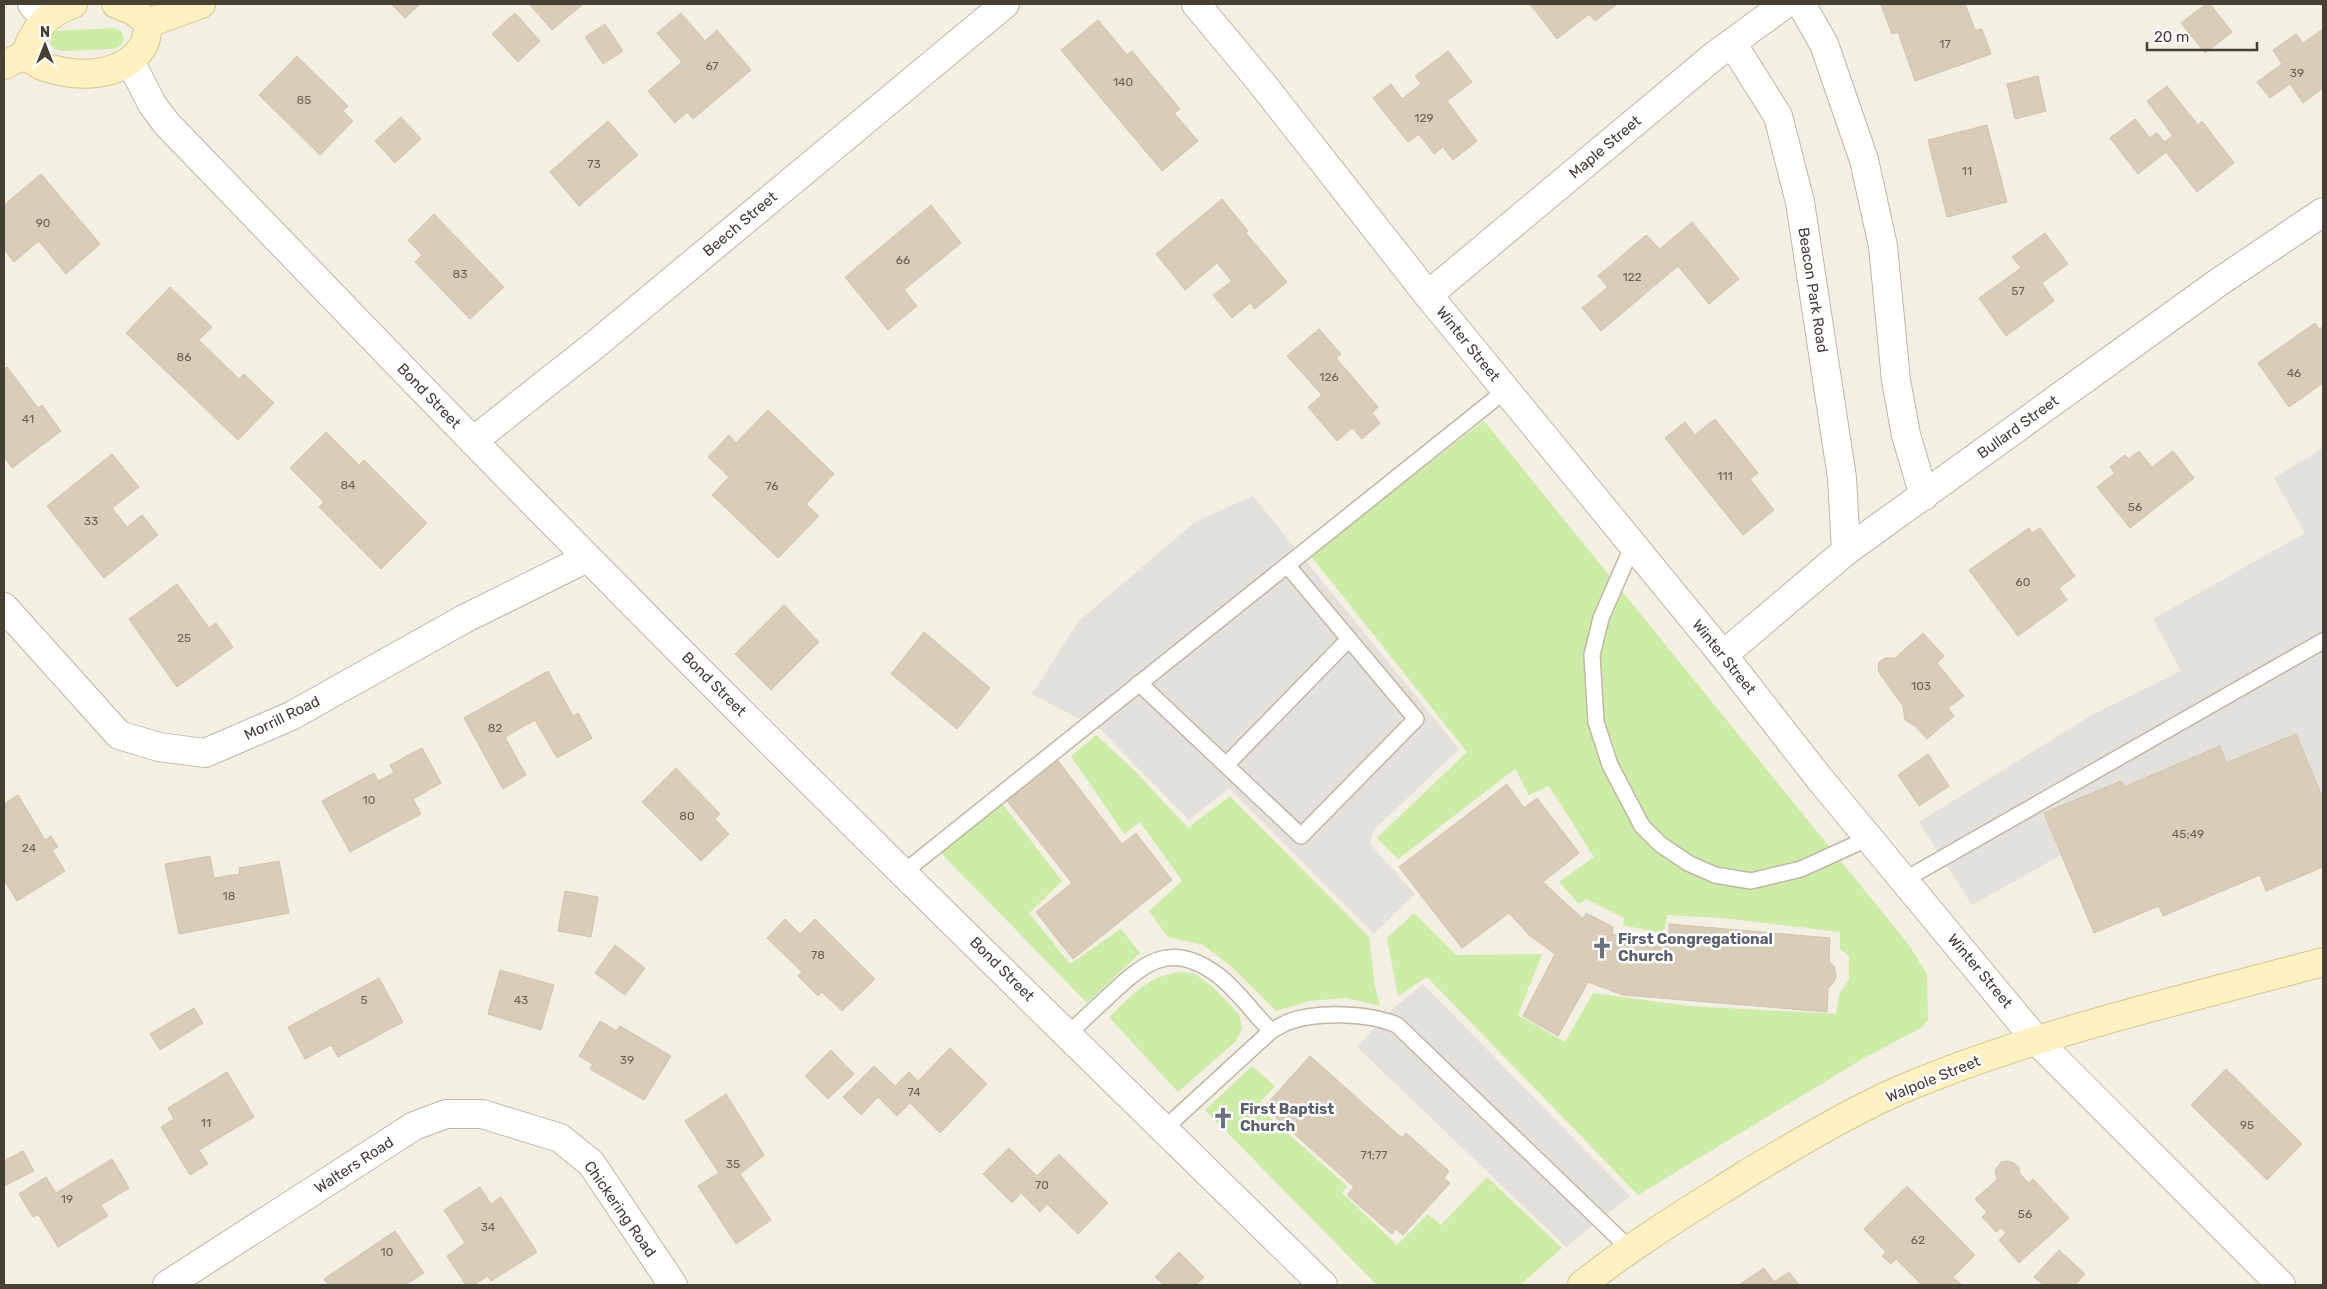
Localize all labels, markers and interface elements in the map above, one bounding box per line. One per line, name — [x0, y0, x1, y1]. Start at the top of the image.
north arrow — [20, 20, 70, 70]
scale bar — [2147, 20, 2257, 52]
text: N — [40, 24, 50, 41]
text: 20 m — [2154, 28, 2189, 46]
house number: 17 — [1939, 37, 1951, 51]
house number: 67 — [705, 59, 719, 73]
house number: 39 — [2290, 66, 2304, 80]
house number: 140 — [1113, 75, 1133, 89]
house number: 85 — [297, 93, 311, 107]
house number: 129 — [1414, 111, 1434, 125]
street label: Maple Street — [1565, 112, 1645, 182]
house number: 73 — [587, 157, 601, 171]
house number: 11 — [1962, 164, 1972, 178]
street label: Beech Street — [699, 188, 781, 260]
house number: 90 — [36, 216, 50, 230]
street label: Beacon Park Road — [1794, 226, 1832, 354]
house number: 66 — [896, 253, 910, 267]
house number: 83 — [453, 267, 467, 281]
house number: 122 — [1622, 270, 1642, 284]
house number: 57 — [2011, 284, 2025, 298]
street label: Winter Street — [1432, 303, 1504, 385]
house number: 86 — [177, 350, 191, 364]
street label: Bond Street — [393, 360, 465, 432]
house number: 46 — [2287, 366, 2301, 380]
house number: 126 — [1319, 370, 1339, 384]
street label: Bullard Street — [1974, 391, 2062, 463]
house number: 41 — [22, 412, 34, 426]
house number: 111 — [1717, 469, 1733, 483]
house number: 84 — [340, 478, 356, 492]
house number: 76 — [765, 479, 779, 493]
house number: 56 — [2128, 500, 2142, 514]
house number: 33 — [84, 514, 98, 528]
house number: 60 — [2016, 575, 2030, 589]
street label: Winter Street — [1688, 616, 1760, 698]
house number: 25 — [177, 631, 191, 645]
street label: Bond Street — [678, 648, 750, 720]
house number: 103 — [1911, 679, 1931, 693]
street label: Morrill Road — [241, 692, 323, 744]
house number: 82 — [488, 721, 502, 735]
house number: 10 — [363, 793, 375, 807]
house number: 80 — [679, 809, 695, 823]
house number: 45;49 — [2172, 827, 2204, 841]
house number: 24 — [22, 841, 37, 855]
house number: 18 — [223, 889, 235, 903]
place label: First Congregational Church — [1618, 930, 1773, 965]
street label: Winter Street — [1944, 930, 2016, 1012]
street label: Bond Street — [966, 933, 1038, 1005]
church icon: First Congregational Church — [1589, 935, 1615, 961]
house number: 78 — [811, 948, 825, 962]
house number: 5 — [360, 993, 368, 1007]
house number: 43 — [514, 993, 528, 1007]
street label: Walpole Street — [1883, 1052, 1983, 1106]
house number: 39 — [620, 1053, 634, 1067]
house number: 74 — [907, 1085, 921, 1099]
place label: First Baptist Church — [1240, 1100, 1334, 1135]
church icon: First Baptist Church — [1210, 1105, 1236, 1131]
house number: 11 — [201, 1116, 211, 1130]
house number: 95 — [2240, 1118, 2254, 1132]
street label: Walters Road — [311, 1133, 397, 1197]
house number: 71;77 — [1361, 1148, 1387, 1162]
street label: Chickering Road — [580, 1157, 660, 1261]
house number: 35 — [726, 1157, 740, 1171]
house number: 70 — [1035, 1178, 1049, 1192]
house number: 19 — [61, 1192, 73, 1206]
house number: 56 — [2018, 1207, 2032, 1221]
house number: 34 — [481, 1220, 496, 1234]
house number: 62 — [1911, 1233, 1925, 1247]
house number: 10 — [381, 1245, 393, 1259]

